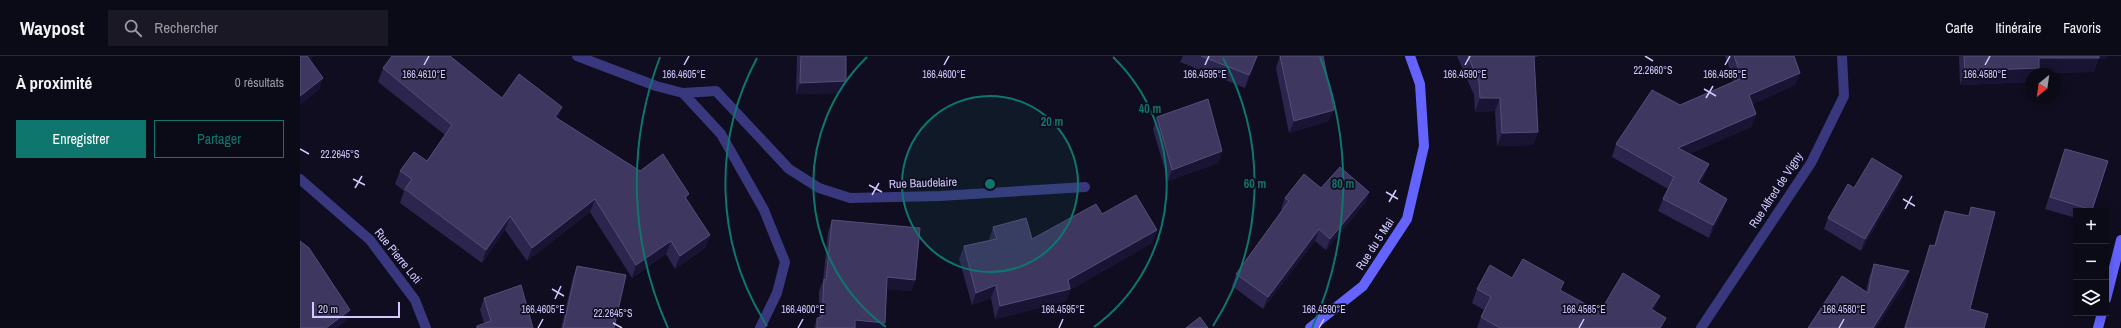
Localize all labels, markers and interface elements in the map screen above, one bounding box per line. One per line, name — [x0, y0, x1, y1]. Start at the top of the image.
search box — [108, 10, 388, 46]
text: Waypost — [20, 15, 84, 41]
icon: search — [122, 17, 144, 39]
text: Rechercher — [154, 17, 218, 38]
text: Carte — [1945, 19, 1973, 37]
text: Itinéraire — [1995, 19, 2041, 37]
text: Favoris — [2063, 19, 2101, 37]
text: 22.2660°S — [1633, 64, 1673, 77]
text: 166.4610°E — [402, 68, 446, 81]
text: 166.4605°E — [662, 68, 706, 81]
text: 166.4600°E — [922, 68, 966, 81]
text: 166.4595°E — [1183, 68, 1227, 81]
text: 166.4590°E — [1443, 68, 1487, 81]
text: 166.4585°E — [1703, 68, 1747, 81]
text: 166.4580°E — [1963, 68, 2007, 81]
north arrow — [2025, 68, 2061, 104]
text: À proximité — [16, 71, 92, 94]
text: 0 résultats — [235, 74, 284, 91]
text: 40 m — [1139, 101, 1161, 117]
text: 20 m — [1041, 114, 1063, 130]
button: Enregistrer — [16, 120, 146, 158]
button: Partager — [154, 120, 284, 158]
text: 22.2645°S — [320, 148, 360, 161]
street label: Rue Alfred de Vigny — [1745, 149, 1807, 231]
street label: Rue Baudelaire — [889, 174, 957, 192]
text: 60 m — [1244, 176, 1266, 192]
text: 80 m — [1332, 176, 1354, 192]
centre of rings — [983, 177, 997, 191]
map controls — [2073, 208, 2109, 316]
button: + — [2073, 208, 2109, 244]
street label: Rue du 5 Mai — [1352, 215, 1398, 273]
street label: Rue Pierre Loti — [371, 225, 425, 287]
button: − — [2073, 244, 2109, 280]
button: layers — [2073, 280, 2109, 316]
scale bar — [312, 300, 400, 319]
text: 20 m — [318, 302, 338, 316]
text: 166.4605°E — [521, 303, 565, 316]
text: 166.4600°E — [781, 303, 825, 316]
text: 166.4595°E — [1041, 303, 1085, 316]
text: 166.4590°E — [1302, 303, 1346, 316]
text: 166.4585°E — [1562, 303, 1606, 316]
text: 166.4580°E — [1822, 303, 1866, 316]
text: 22.2645°S — [593, 307, 633, 320]

